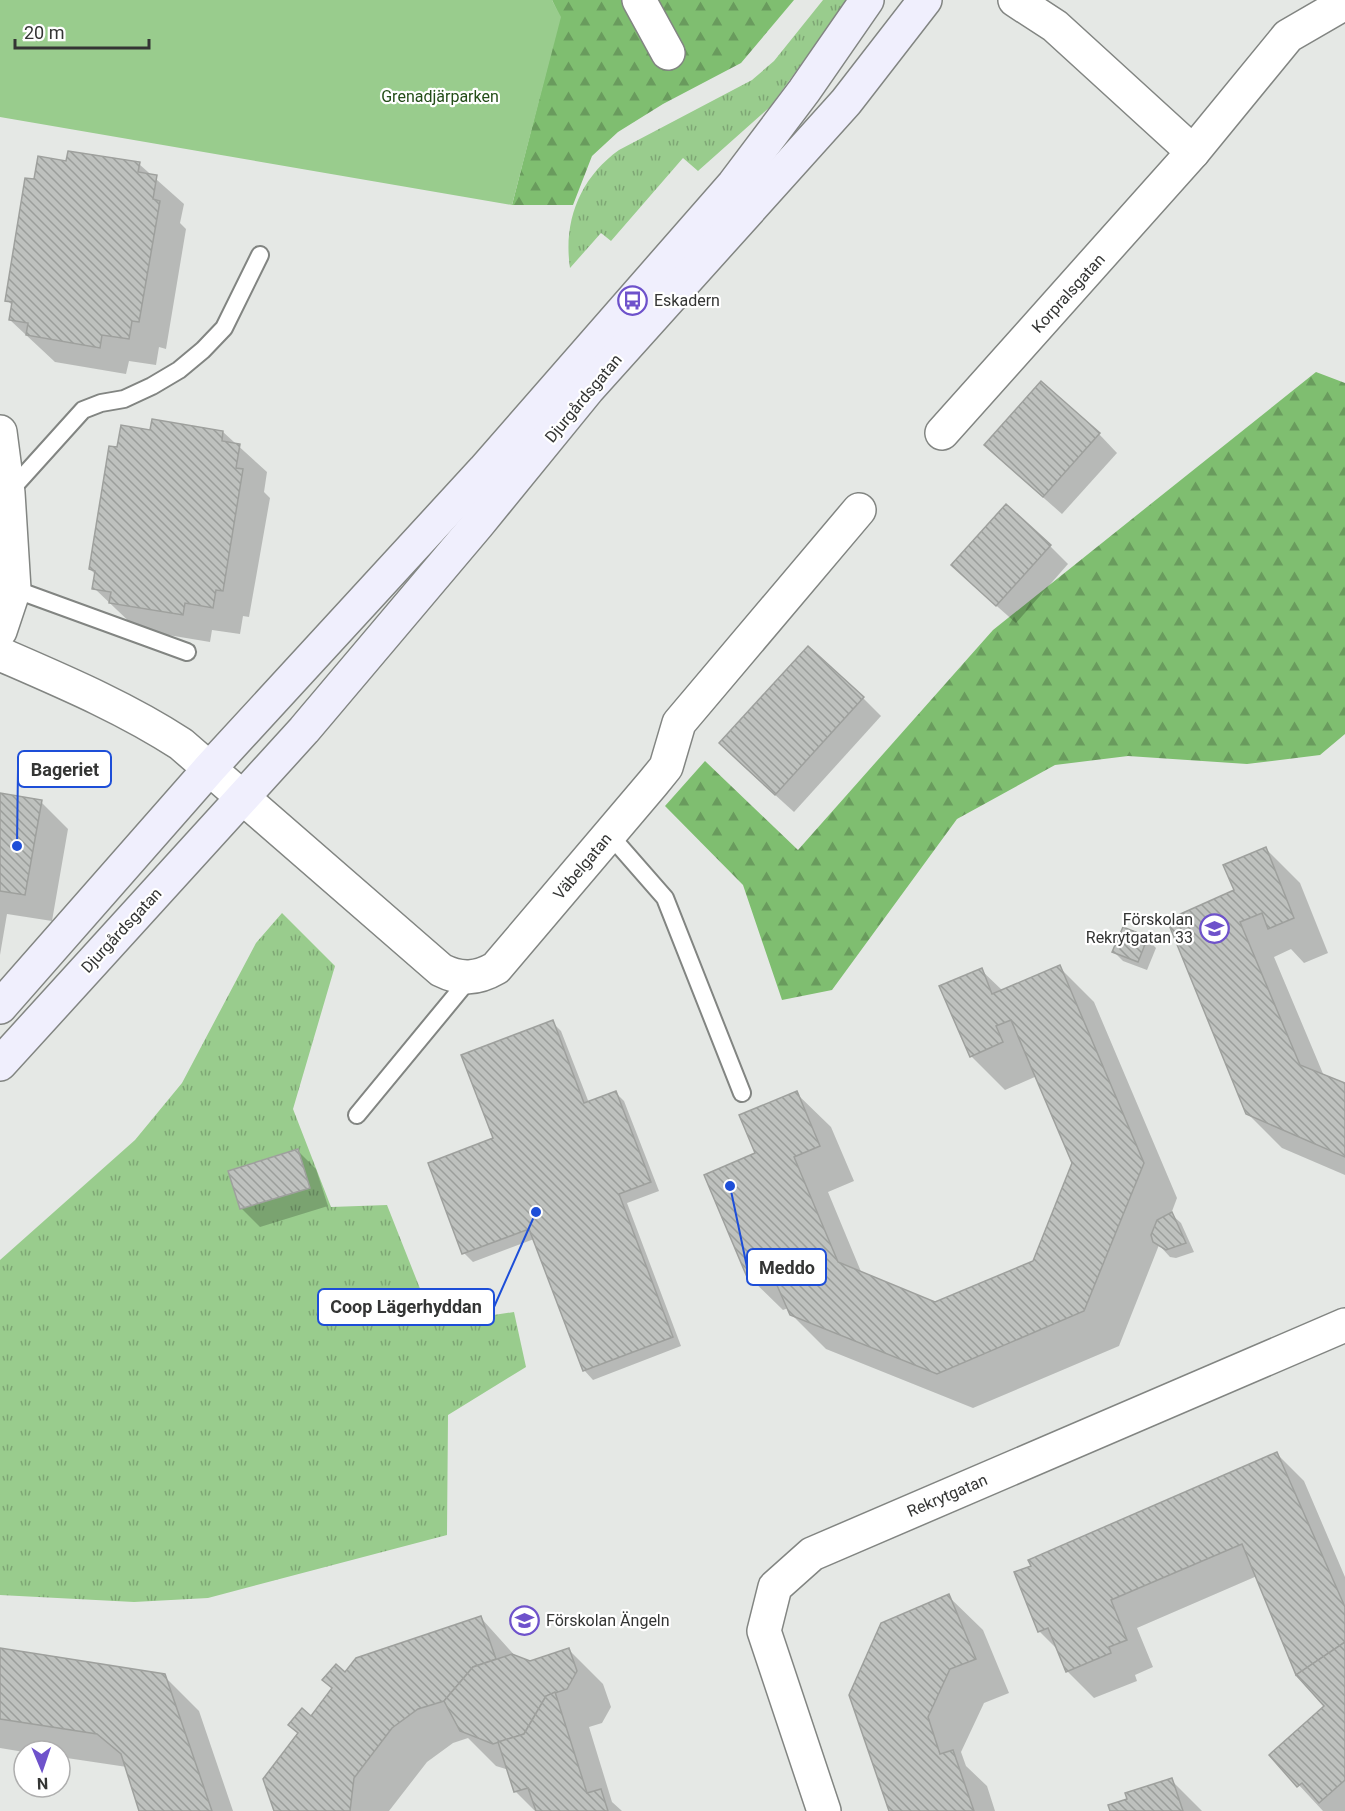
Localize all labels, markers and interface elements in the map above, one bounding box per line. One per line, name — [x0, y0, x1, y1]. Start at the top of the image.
scale bar — [15, 12, 148, 50]
text: 20 m — [24, 22, 64, 43]
park label: Grenadjärparken — [381, 87, 499, 106]
street label: Korpralsgatan — [1028, 250, 1109, 337]
bus stop icon: Eskadern — [617, 284, 649, 316]
place label: Eskadern — [654, 291, 720, 310]
street label: Djurgårdsgatan — [541, 350, 626, 446]
callout: Bageriet — [18, 751, 111, 787]
text: Bageriet — [31, 759, 99, 780]
street label: Väbelgatan — [549, 829, 615, 903]
street label: Djurgårdsgatan — [77, 884, 166, 977]
place label: Förskolan Rekrytgatan 33 — [1086, 910, 1193, 947]
school or university icon: Förskolan Rekrytgatan 33 — [1198, 912, 1230, 944]
callout: Meddo — [747, 1249, 826, 1285]
text: Meddo — [759, 1257, 815, 1278]
callout: Coop Lägerhyddan — [318, 1289, 494, 1325]
text: Coop Lägerhyddan — [330, 1296, 482, 1317]
street label: Rekrytgatan — [904, 1470, 990, 1521]
school or university icon: Förskolan Ängeln — [509, 1604, 541, 1636]
place label: Förskolan Ängeln — [546, 1611, 670, 1630]
north arrow — [12, 1739, 72, 1799]
text: N — [37, 1774, 48, 1793]

